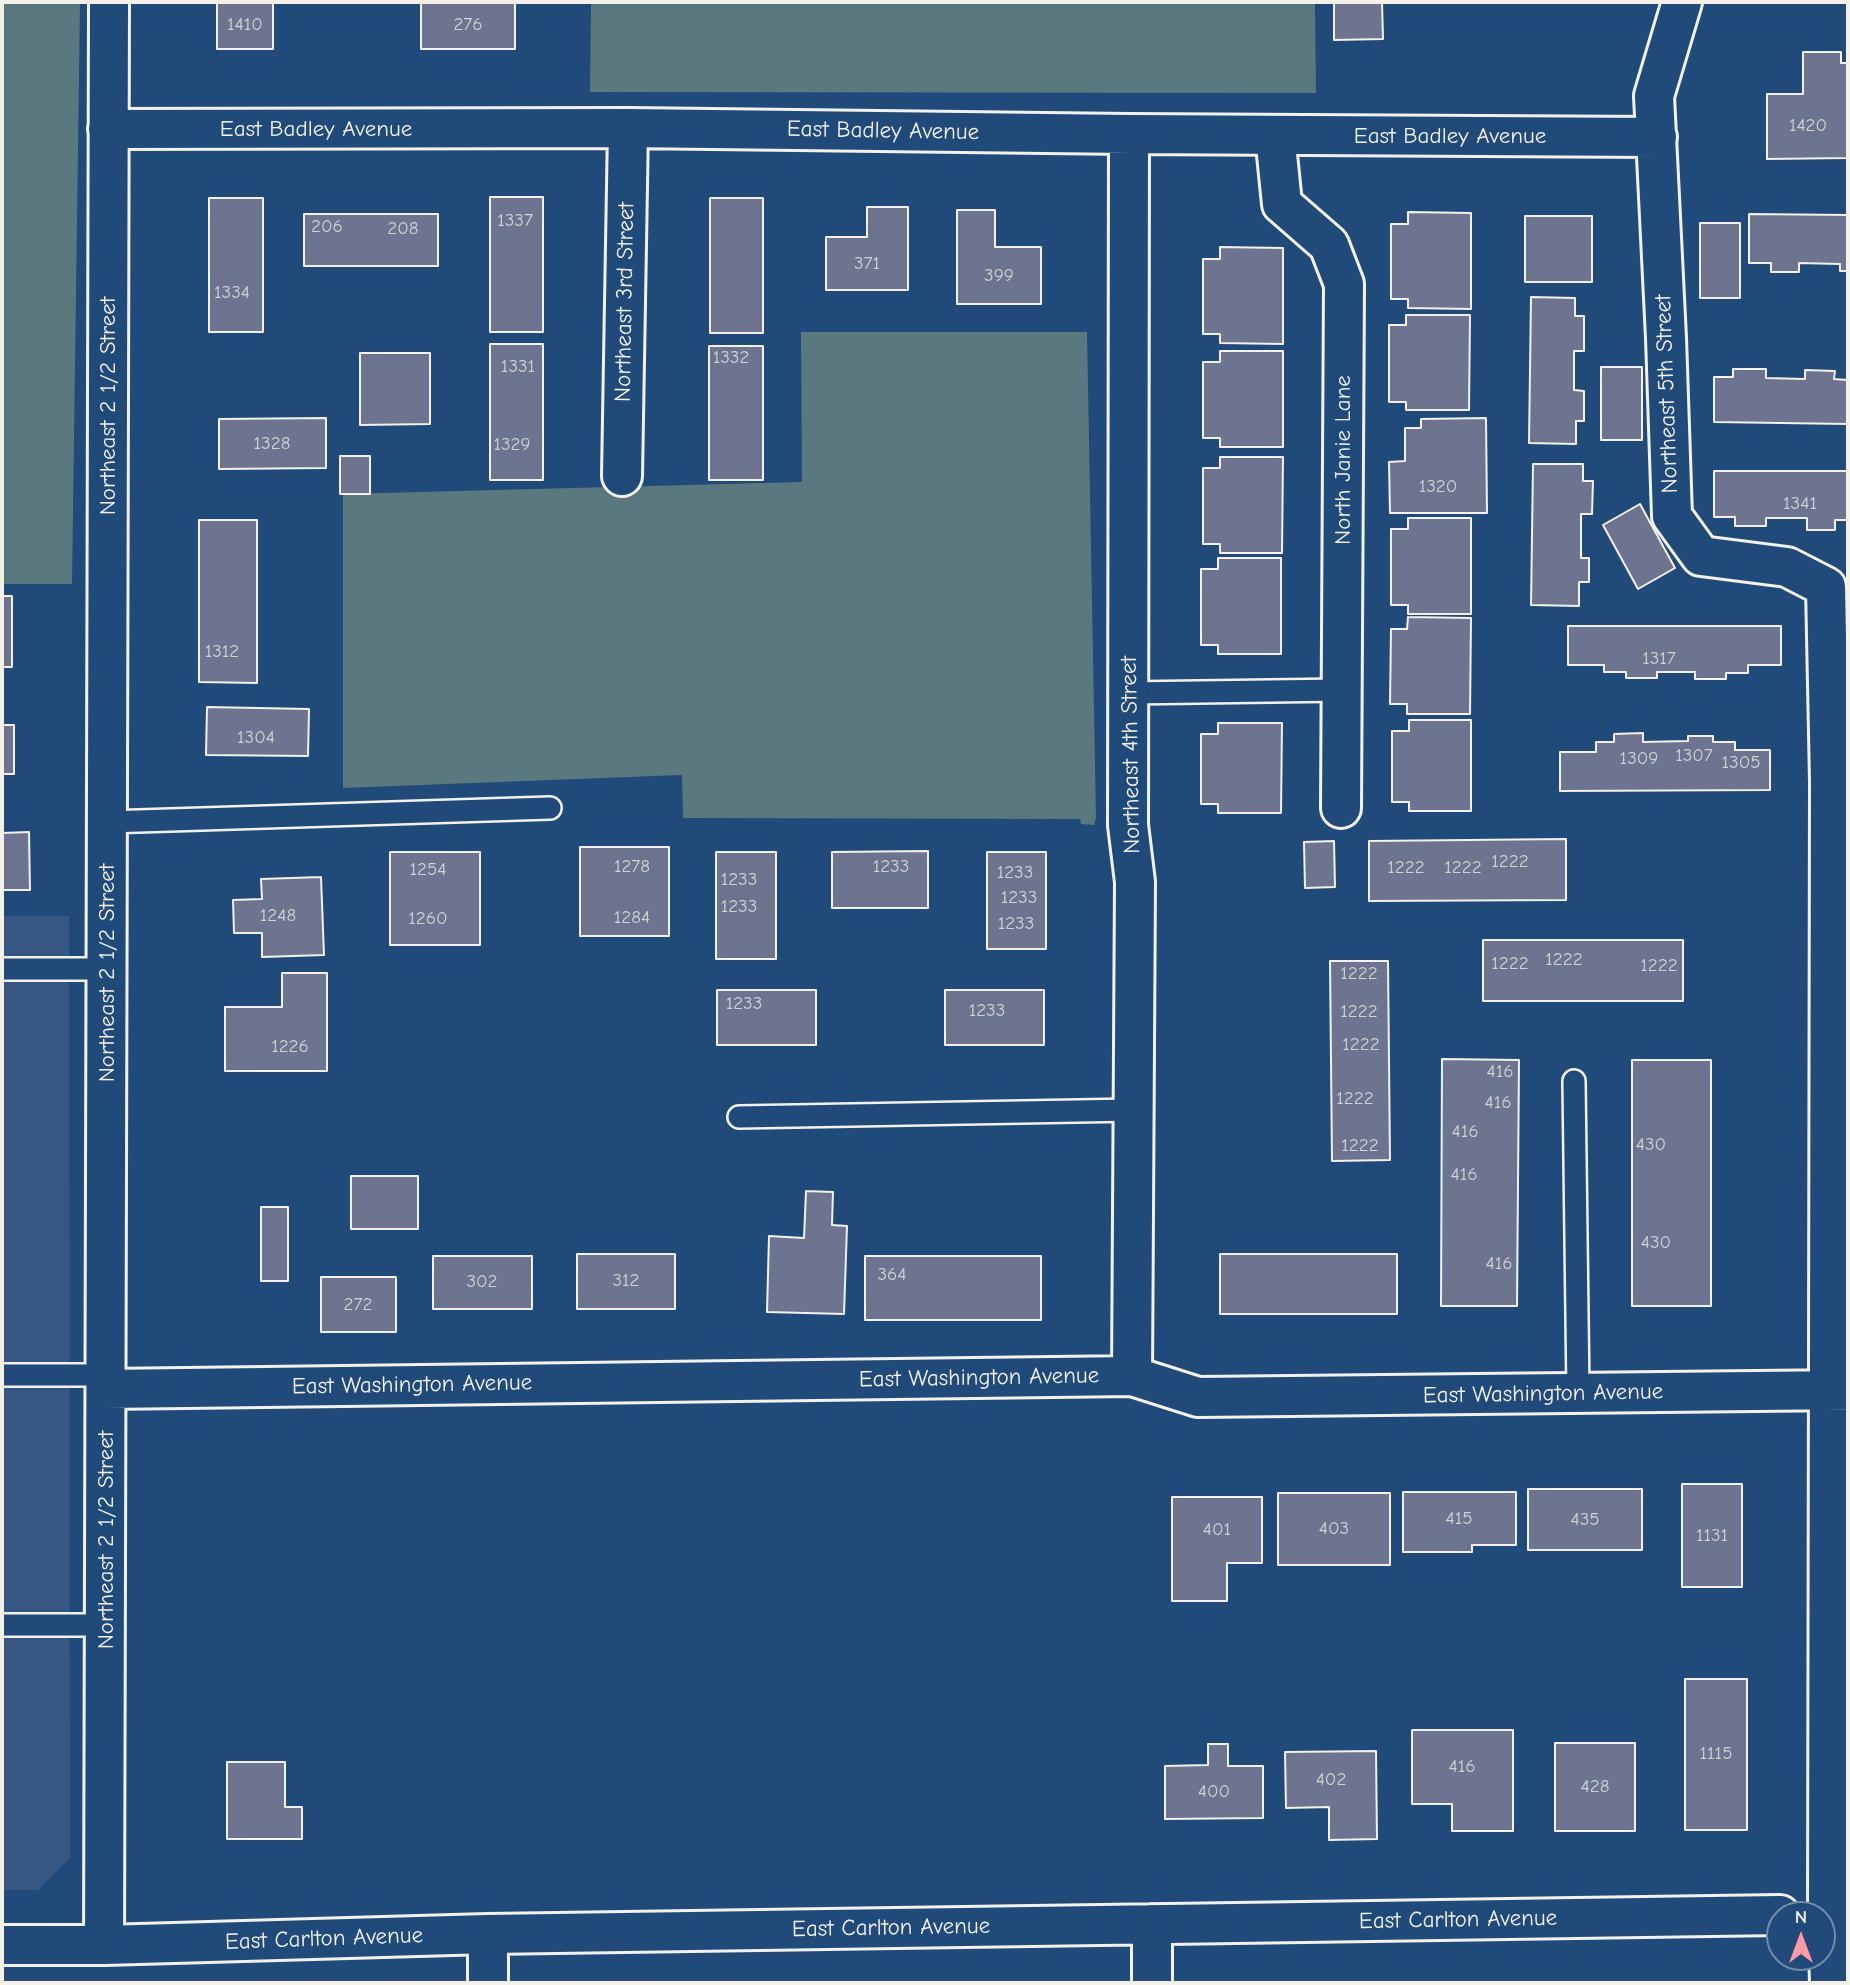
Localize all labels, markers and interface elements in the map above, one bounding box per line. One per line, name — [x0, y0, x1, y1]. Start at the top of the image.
house number: 1410 — [227, 14, 263, 36]
house number: 276 — [453, 14, 483, 36]
street label: East Badley Avenue — [220, 115, 412, 143]
house number: 1420 — [1789, 115, 1827, 137]
street label: East Badley Avenue — [787, 116, 979, 146]
street label: East Badley Avenue — [1354, 122, 1546, 150]
street label: Northeast 3rd Street — [609, 202, 641, 402]
house number: 1337 — [497, 210, 533, 232]
house number: 206 — [311, 216, 343, 238]
house number: 208 — [387, 218, 419, 240]
house number: 371 — [854, 253, 880, 275]
house number: 399 — [984, 265, 1014, 287]
house number: 1334 — [214, 282, 250, 304]
street label: Northeast 5th Street — [1650, 294, 1684, 494]
street label: Northeast 2 1/2 Street — [94, 297, 122, 515]
house number: 1332 — [713, 347, 749, 369]
house number: 1331 — [501, 356, 535, 378]
street label: North Janie Lane — [1329, 375, 1357, 545]
house number: 1328 — [254, 433, 290, 455]
house number: 1329 — [493, 434, 531, 456]
house number: 1320 — [1419, 476, 1457, 498]
house number: 1341 — [1783, 493, 1817, 515]
house number: 1312 — [205, 641, 239, 663]
house number: 1317 — [1642, 648, 1676, 670]
street label: Northeast 4th Street — [1115, 656, 1147, 854]
house number: 1304 — [237, 727, 275, 749]
house number: 1307 — [1675, 745, 1713, 767]
house number: 1309 — [1620, 748, 1658, 770]
house number: 1305 — [1721, 752, 1761, 774]
house number: 1222 — [1491, 851, 1529, 873]
house number: 1278 — [614, 856, 650, 878]
house number: 1233 — [873, 856, 909, 878]
house number: 1222 — [1387, 857, 1425, 879]
house number: 1222 — [1444, 857, 1482, 879]
house number: 1254 — [410, 859, 446, 881]
house number: 1233 — [997, 862, 1033, 884]
street label: Northeast 2 1/2 Street — [93, 864, 121, 1082]
house number: 1233 — [721, 869, 757, 891]
house number: 1233 — [1001, 887, 1037, 909]
house number: 1233 — [721, 896, 757, 918]
house number: 1248 — [260, 905, 296, 927]
house number: 1284 — [614, 907, 650, 929]
house number: 1260 — [408, 908, 448, 930]
house number: 1233 — [998, 913, 1034, 935]
house number: 1222 — [1545, 949, 1583, 971]
house number: 1222 — [1491, 953, 1529, 975]
house number: 1222 — [1640, 955, 1678, 977]
house number: 1222 — [1340, 963, 1378, 985]
house number: 1233 — [726, 993, 762, 1015]
house number: 1233 — [969, 1000, 1005, 1022]
house number: 1222 — [1340, 1001, 1378, 1023]
house number: 1222 — [1342, 1034, 1380, 1056]
house number: 1226 — [271, 1036, 309, 1058]
house number: 416 — [1486, 1061, 1514, 1083]
house number: 1222 — [1336, 1088, 1374, 1110]
house number: 416 — [1484, 1092, 1512, 1114]
house number: 416 — [1451, 1121, 1479, 1143]
house number: 430 — [1636, 1134, 1666, 1156]
house number: 1222 — [1341, 1135, 1379, 1157]
house number: 416 — [1450, 1164, 1478, 1186]
house number: 430 — [1641, 1232, 1671, 1254]
house number: 416 — [1485, 1253, 1513, 1275]
house number: 364 — [877, 1264, 907, 1286]
house number: 312 — [612, 1270, 640, 1292]
house number: 302 — [466, 1271, 498, 1293]
house number: 272 — [344, 1294, 372, 1316]
street label: East Washington Avenue — [859, 1362, 1099, 1394]
street label: East Washington Avenue — [292, 1369, 532, 1401]
street label: East Washington Avenue — [1423, 1378, 1663, 1410]
street label: Northeast 2 1/2 Street — [92, 1431, 120, 1649]
house number: 415 — [1445, 1508, 1473, 1530]
house number: 435 — [1570, 1509, 1600, 1531]
house number: 403 — [1319, 1518, 1349, 1540]
house number: 401 — [1203, 1519, 1231, 1541]
house number: 1131 — [1696, 1525, 1728, 1547]
house number: 1115 — [1700, 1743, 1732, 1765]
house number: 416 — [1448, 1756, 1476, 1778]
house number: 402 — [1316, 1769, 1346, 1791]
house number: 428 — [1581, 1776, 1609, 1798]
house number: 400 — [1198, 1781, 1230, 1803]
north arrow — [1766, 1901, 1836, 1971]
street label: East Carlton Avenue — [1359, 1904, 1557, 1936]
text: N — [1795, 1906, 1807, 1928]
street label: East Carlton Avenue — [792, 1912, 990, 1944]
street label: East Carlton Avenue — [224, 1922, 424, 1956]

